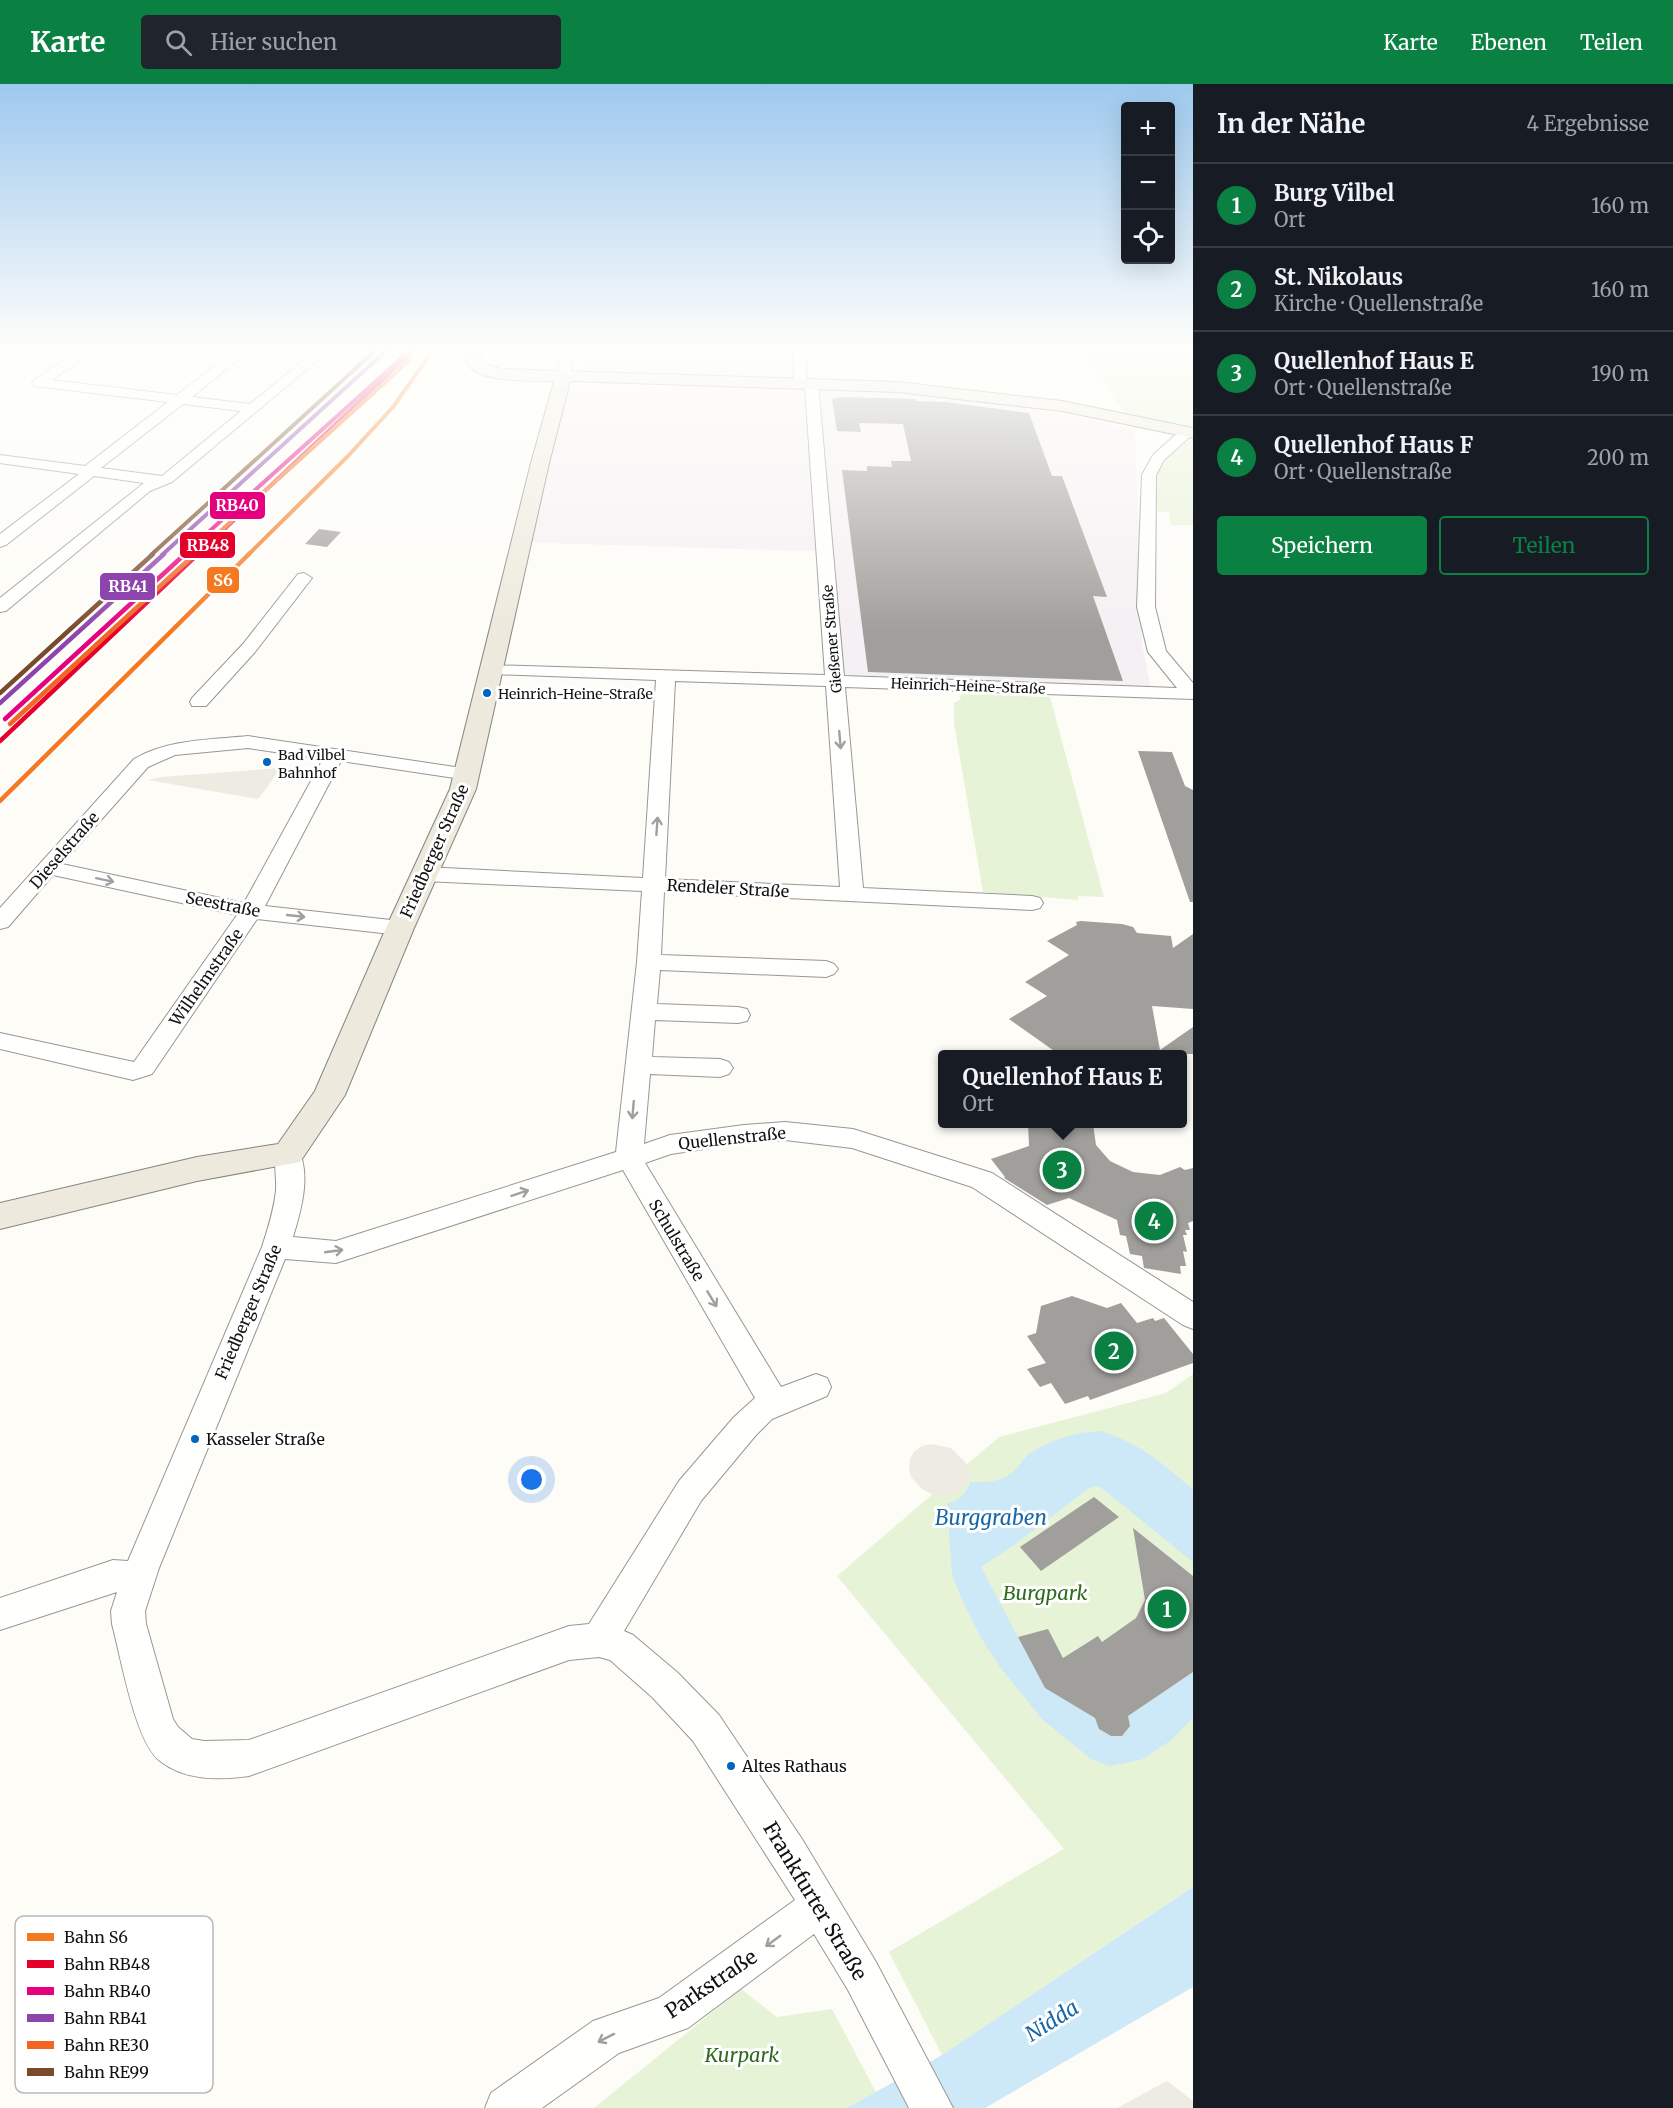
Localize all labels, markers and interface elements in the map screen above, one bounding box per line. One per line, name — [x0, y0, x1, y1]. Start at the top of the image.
search box — [141, 15, 561, 69]
text: Karte — [30, 24, 105, 60]
icon: search — [162, 26, 195, 59]
text: Hier suchen — [210, 28, 337, 56]
text: Karte — [1383, 29, 1438, 56]
text: Ebenen — [1471, 29, 1547, 56]
text: Teilen — [1580, 29, 1643, 56]
map controls — [1121, 102, 1175, 264]
button: + — [1121, 102, 1175, 156]
text: In der Nähe — [1217, 107, 1365, 140]
text: 4 Ergebnisse — [1527, 111, 1649, 136]
button: − — [1121, 156, 1175, 210]
text: Burg Vilbel — [1274, 179, 1394, 207]
text: 1 — [1232, 193, 1241, 218]
text: 160 m — [1591, 193, 1649, 218]
text: Ort — [1274, 207, 1305, 232]
button: locate — [1121, 210, 1175, 264]
text: St. Nikolaus — [1274, 263, 1403, 291]
text: 2 — [1231, 277, 1242, 302]
text: 160 m — [1591, 277, 1649, 302]
text: Kirche · Quellenstraße — [1274, 291, 1483, 316]
text: Quellenhof Haus E — [1274, 347, 1474, 375]
text: 3 — [1231, 361, 1242, 386]
text: 190 m — [1591, 361, 1649, 386]
text: Ort · Quellenstraße — [1274, 375, 1452, 400]
text: Quellenhof Haus F — [1274, 431, 1473, 459]
text: 4 — [1230, 445, 1243, 470]
text: 200 m — [1587, 445, 1649, 470]
text: Ort · Quellenstraße — [1274, 459, 1452, 484]
line badge: RB40 — [209, 491, 266, 520]
text: RB40 — [215, 495, 259, 515]
button: Speichern — [1217, 516, 1427, 575]
button: Teilen — [1439, 516, 1649, 575]
line badge: RB48 — [179, 531, 236, 559]
text: RB48 — [186, 535, 230, 555]
line badge: S6 — [206, 566, 240, 594]
text: S6 — [213, 570, 233, 590]
line badge: RB41 — [99, 572, 156, 601]
text: RB41 — [108, 576, 148, 596]
street label: Gießener Straße — [818, 584, 846, 694]
street label: Heinrich-Heine-Straße — [890, 674, 1046, 698]
place label: Heinrich-Heine-Straße — [498, 685, 653, 703]
marker: Heinrich-Heine-Straße — [481, 687, 493, 699]
one-way arrow — [835, 730, 846, 749]
place label: Bad Vilbel Bahnhof — [278, 746, 346, 782]
marker: Bad Vilbel Bahnhof — [261, 756, 273, 768]
street label: Friedberger Straße — [396, 781, 472, 921]
street label: Dieselstraße — [25, 807, 103, 893]
one-way arrow — [651, 816, 662, 836]
one-way arrow — [95, 875, 114, 886]
street label: Rendeler Straße — [666, 875, 790, 901]
street label: Seestraße — [184, 887, 262, 921]
one-way arrow — [286, 911, 306, 922]
street label: Wilhelmstraße — [164, 924, 247, 1030]
popup — [938, 1050, 1187, 1128]
text: Quellenhof Haus E — [963, 1063, 1162, 1091]
text: Ort — [963, 1091, 994, 1116]
one-way arrow — [627, 1099, 638, 1119]
street label: Quellenstraße — [677, 1122, 787, 1154]
pin: 3 — [1042, 1148, 1082, 1192]
one-way arrow — [510, 1187, 529, 1198]
street label: Schulstraße — [645, 1196, 709, 1284]
pin: 4 — [1134, 1198, 1174, 1244]
street label: Friedberger Straße — [211, 1242, 285, 1382]
one-way arrow — [324, 1246, 343, 1257]
one-way arrow — [707, 1290, 719, 1307]
pin: 2 — [1094, 1328, 1134, 1374]
place label: Kasseler Straße — [206, 1429, 325, 1449]
marker: Kasseler Straße — [189, 1433, 201, 1445]
your location — [517, 1465, 546, 1494]
water label: Burggraben — [935, 1504, 1047, 1531]
park label: Burgpark — [1003, 1580, 1087, 1605]
pin: 1 — [1148, 1586, 1186, 1631]
place label: Altes Rathaus — [741, 1756, 847, 1776]
marker: Altes Rathaus — [725, 1760, 737, 1772]
street label: Frankfurter Straße — [758, 1817, 873, 1985]
legend — [15, 1916, 213, 2093]
text: Bahn S6 — [64, 1927, 128, 1947]
one-way arrow — [766, 1935, 782, 1947]
street label: Parkstraße — [660, 1944, 761, 2023]
text: Bahn RB48 — [64, 1954, 150, 1974]
text: Bahn RB40 — [64, 1981, 151, 2001]
water label: Nidda — [1020, 1994, 1083, 2047]
text: Bahn RB41 — [64, 2008, 147, 2028]
one-way arrow — [597, 2033, 615, 2045]
text: Bahn RE30 — [64, 2035, 149, 2055]
park label: Kurpark — [704, 2042, 779, 2067]
text: Bahn RE99 — [64, 2062, 149, 2082]

